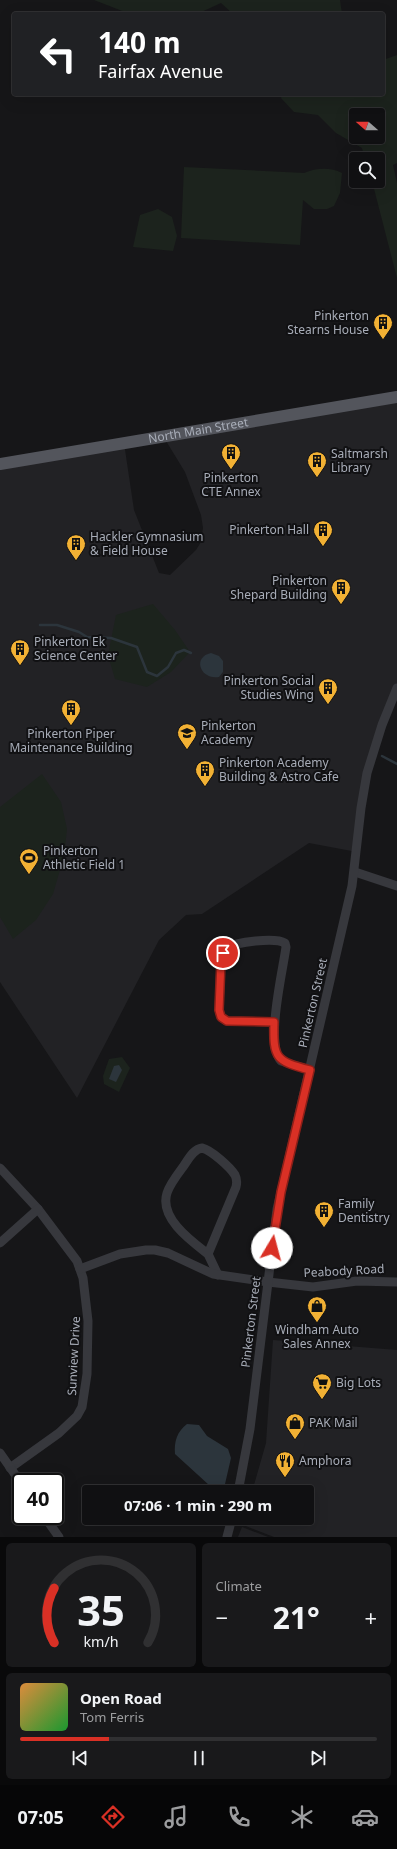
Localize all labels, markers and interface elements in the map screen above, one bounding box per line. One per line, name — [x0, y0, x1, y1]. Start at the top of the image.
text: 140 m — [98, 23, 181, 61]
icon: left — [32, 28, 84, 80]
text: Fairfax Avenue — [98, 59, 223, 83]
north arrow — [349, 108, 385, 144]
map controls — [349, 108, 385, 188]
button: search — [349, 152, 385, 188]
place label: Pinkerton Stearns House — [287, 307, 369, 338]
building icon: Pinkerton Stearns House — [372, 312, 394, 340]
street label: North Main Street — [147, 413, 250, 447]
building icon: Pinkerton CTE Annex — [220, 442, 242, 470]
place label: Saltmarsh Library — [331, 445, 388, 476]
building icon: Saltmarsh Library — [306, 450, 328, 478]
place label: Pinkerton CTE Annex — [201, 469, 261, 500]
building icon: Pinkerton Hall — [312, 519, 334, 547]
place label: Pinkerton Hall — [229, 521, 309, 538]
place label: Hackler Gymnasium & Field House — [90, 528, 203, 559]
building icon: Hackler Gymnasium & Field House — [65, 533, 87, 561]
place label: Pinkerton Shepard Building — [230, 572, 327, 603]
building icon: Pinkerton Shepard Building — [330, 577, 352, 605]
place label: Pinkerton Ek Science Center — [34, 633, 117, 664]
building icon: Pinkerton Ek Science Center — [9, 638, 31, 666]
place label: Pinkerton Social Studies Wing — [223, 672, 314, 703]
building icon: Pinkerton Social Studies Wing — [317, 677, 339, 705]
building icon: Pinkerton Piper Maintenance Building — [60, 698, 82, 726]
place label: Pinkerton Academy — [201, 717, 256, 748]
school or university icon: Pinkerton Academy — [176, 722, 198, 750]
place label: Pinkerton Piper Maintenance Building — [9, 725, 133, 756]
place label: Pinkerton Academy Building & Astro Cafe — [219, 754, 339, 785]
building icon: Pinkerton Academy Building & Astro Cafe — [194, 759, 216, 787]
place label: Pinkerton Athletic Field 1 — [43, 842, 125, 873]
sports icon: Pinkerton Athletic Field 1 — [18, 847, 40, 875]
pin — [206, 936, 240, 970]
icon: arrive — [212, 942, 234, 964]
street label: Pinkerton Street — [294, 956, 331, 1049]
place label: Family Dentistry — [338, 1195, 390, 1226]
building icon: Family Dentistry — [313, 1200, 335, 1228]
position arrow — [251, 1227, 293, 1269]
street label: Peabody Road — [303, 1260, 385, 1281]
street label: Pinkerton Street — [236, 1275, 265, 1368]
shop icon: Windham Auto Sales Annex — [306, 1295, 328, 1323]
street label: Sunview Drive — [63, 1316, 84, 1396]
place label: Windham Auto Sales Annex — [275, 1321, 359, 1352]
supermarket icon: Big Lots — [311, 1372, 333, 1400]
place label: Big Lots — [336, 1374, 381, 1391]
shop icon: PAK Mail — [284, 1412, 306, 1440]
place label: PAK Mail — [309, 1414, 358, 1431]
restaurant icon: Amphora — [274, 1450, 296, 1478]
place label: Amphora — [299, 1452, 351, 1469]
speed limit sign: 40 — [12, 1473, 64, 1525]
text: 07:06 · 1 min · 290 m — [124, 1495, 272, 1515]
text: Climate — [216, 1577, 262, 1595]
text: 35 — [77, 1582, 125, 1638]
text: 21° — [273, 1597, 320, 1638]
text: − — [216, 1602, 228, 1632]
text: + — [364, 1602, 377, 1632]
text: km/h — [83, 1632, 118, 1651]
text: Open Road — [80, 1688, 162, 1708]
text: Tom Ferris — [80, 1708, 144, 1726]
icon: previous — [69, 1747, 91, 1769]
icon: pause — [188, 1747, 210, 1769]
icon: next — [307, 1747, 329, 1769]
icon: directions — [99, 1803, 127, 1831]
icon: music — [162, 1803, 190, 1831]
icon: phone — [225, 1803, 253, 1831]
icon: climate — [288, 1803, 316, 1831]
icon: car — [351, 1803, 379, 1831]
text: 07:05 — [18, 1805, 64, 1829]

